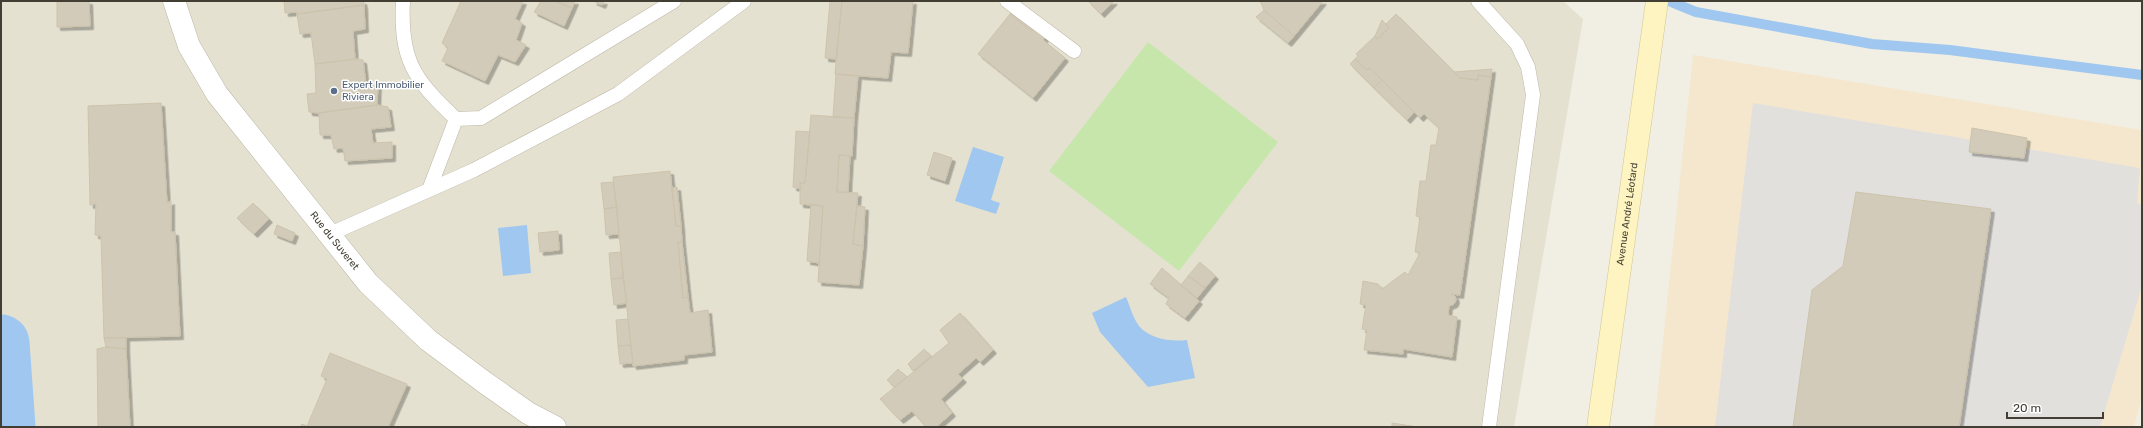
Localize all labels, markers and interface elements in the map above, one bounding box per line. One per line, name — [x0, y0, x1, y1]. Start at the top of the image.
place label: Expert Immobilier Riviera — [342, 79, 424, 103]
marker: Expert Immobilier Riviera — [329, 86, 339, 96]
street label: Avenue André Léotard — [1614, 162, 1641, 266]
street label: Rue du Suveret — [307, 209, 361, 273]
scale bar — [2007, 394, 2103, 420]
text: 20 m — [2013, 401, 2041, 415]

